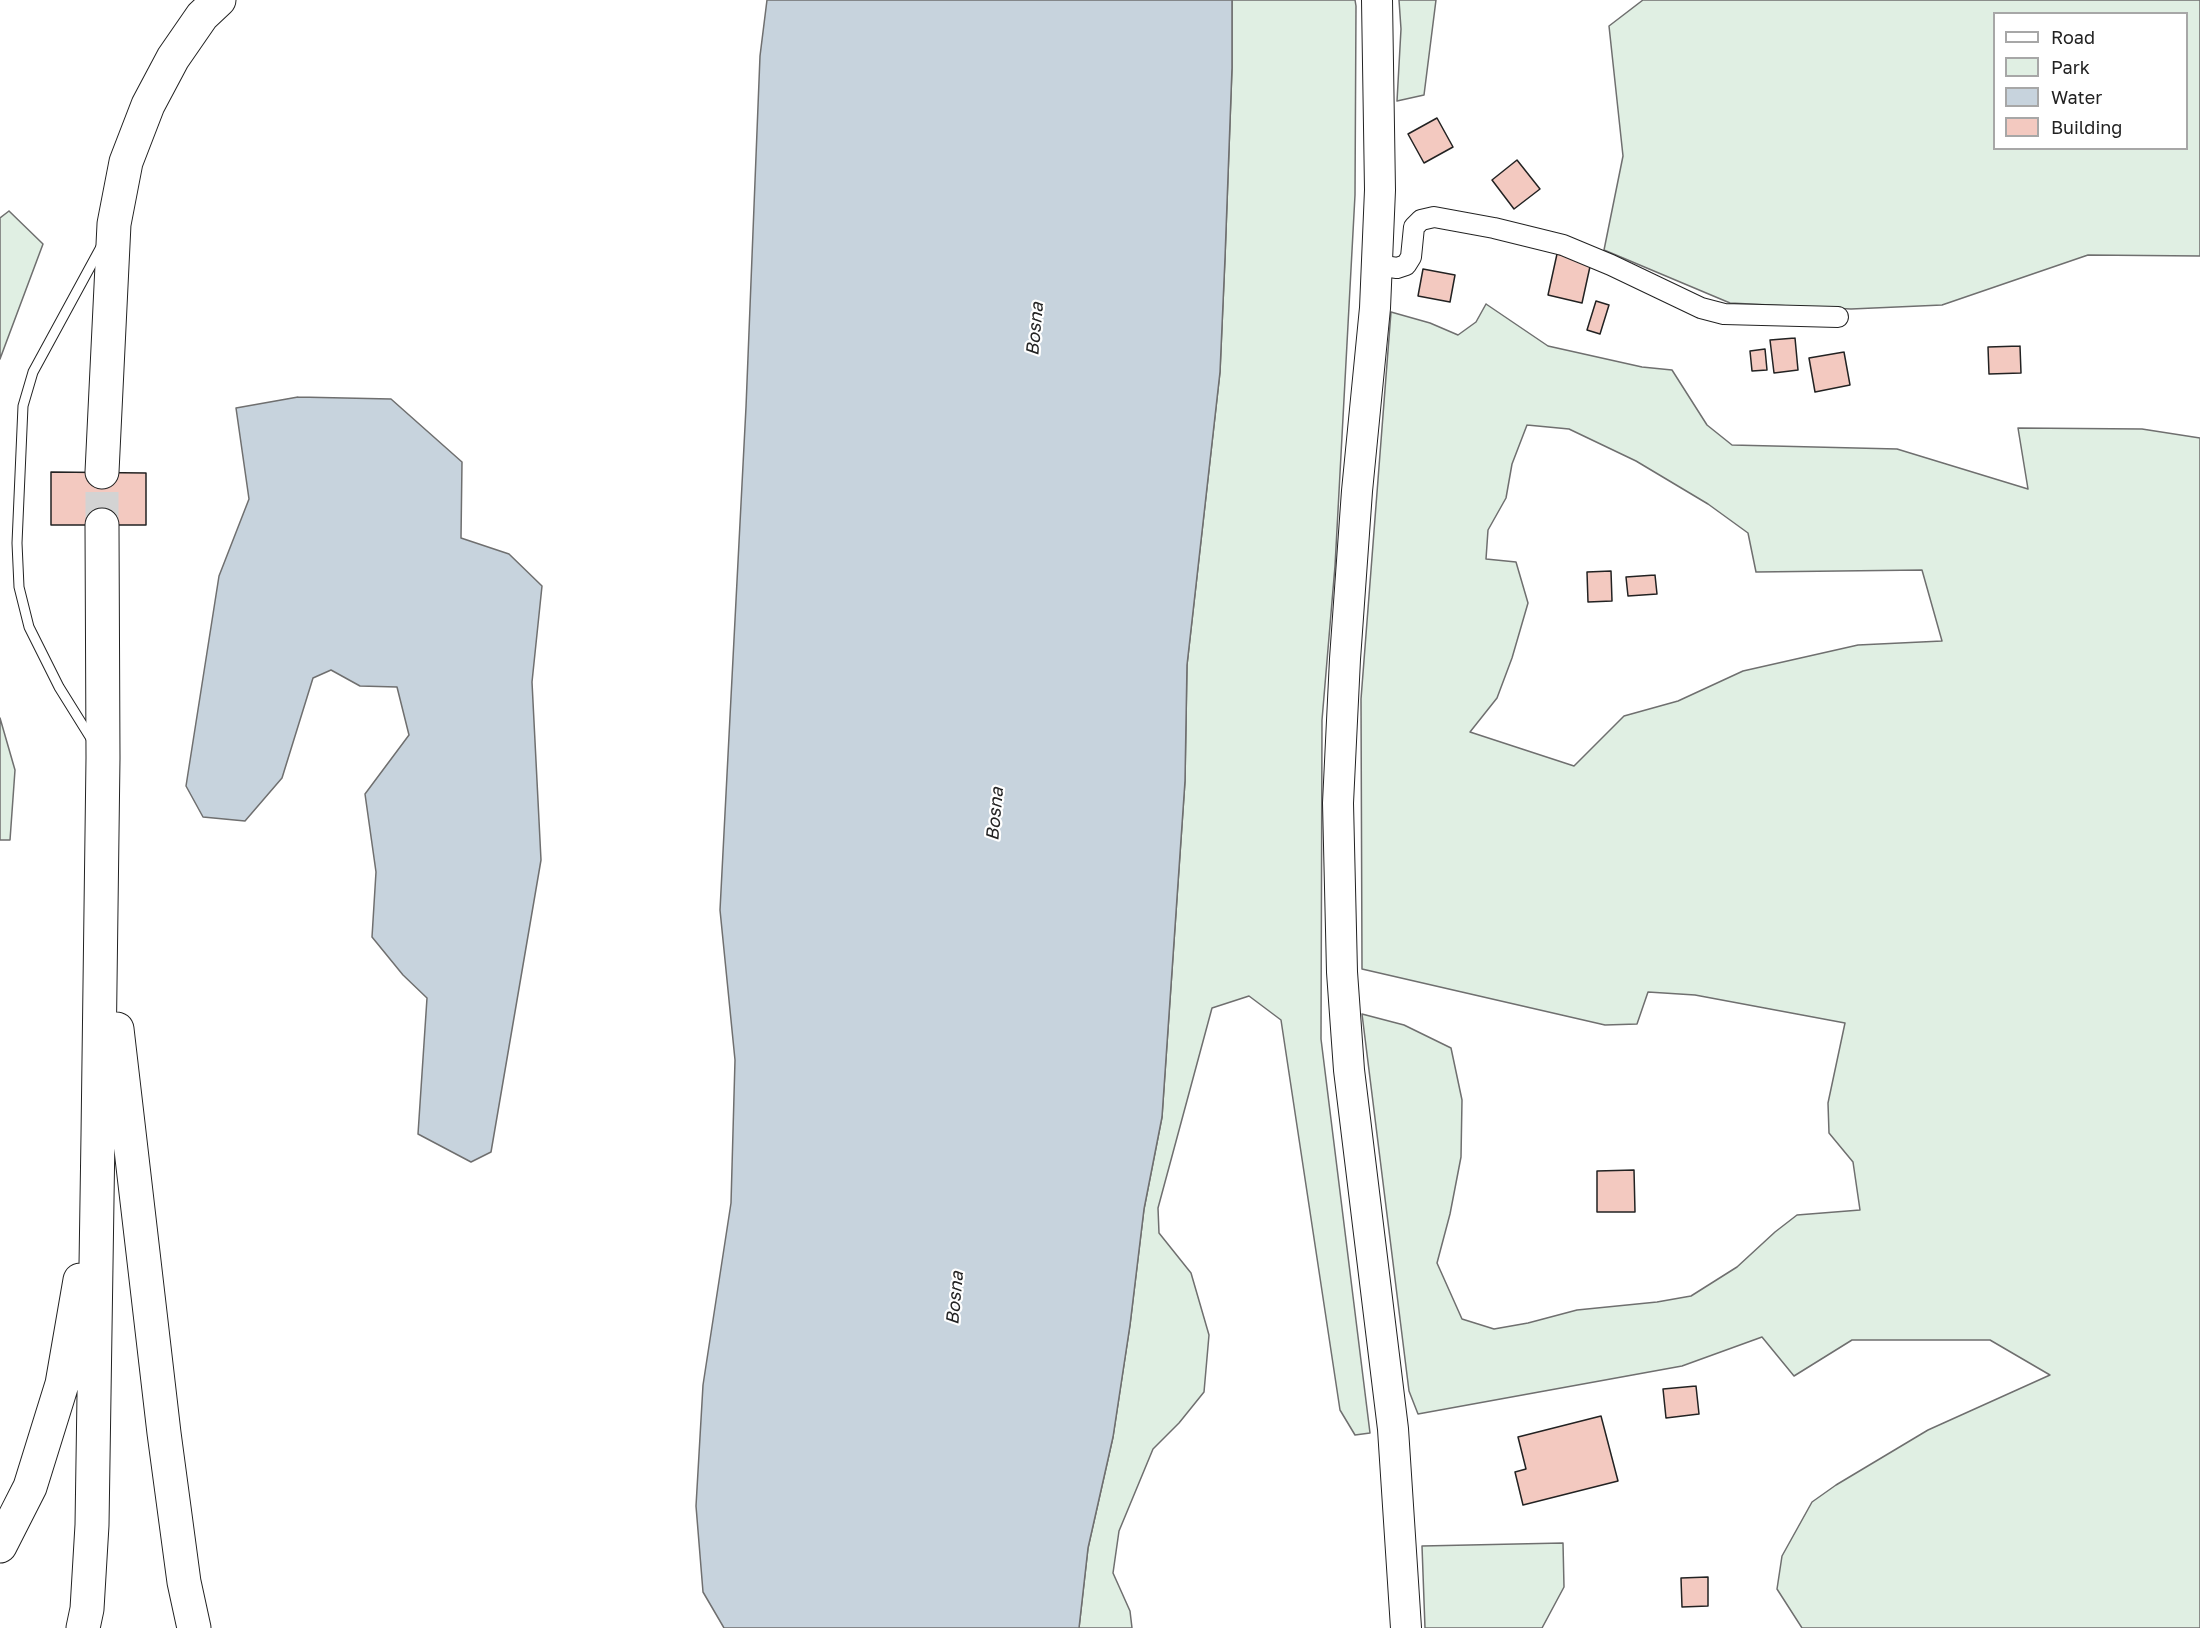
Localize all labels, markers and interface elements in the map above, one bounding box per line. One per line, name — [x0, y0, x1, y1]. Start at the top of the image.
legend — [1993, 12, 2188, 150]
text: Road — [2051, 26, 2095, 48]
text: Park — [2051, 56, 2090, 78]
text: Water — [2051, 86, 2102, 108]
text: Building — [2051, 116, 2122, 138]
water label: Bosna — [1022, 301, 1048, 357]
water label: Bosna — [982, 786, 1008, 842]
water label: Bosna — [942, 1270, 968, 1326]

